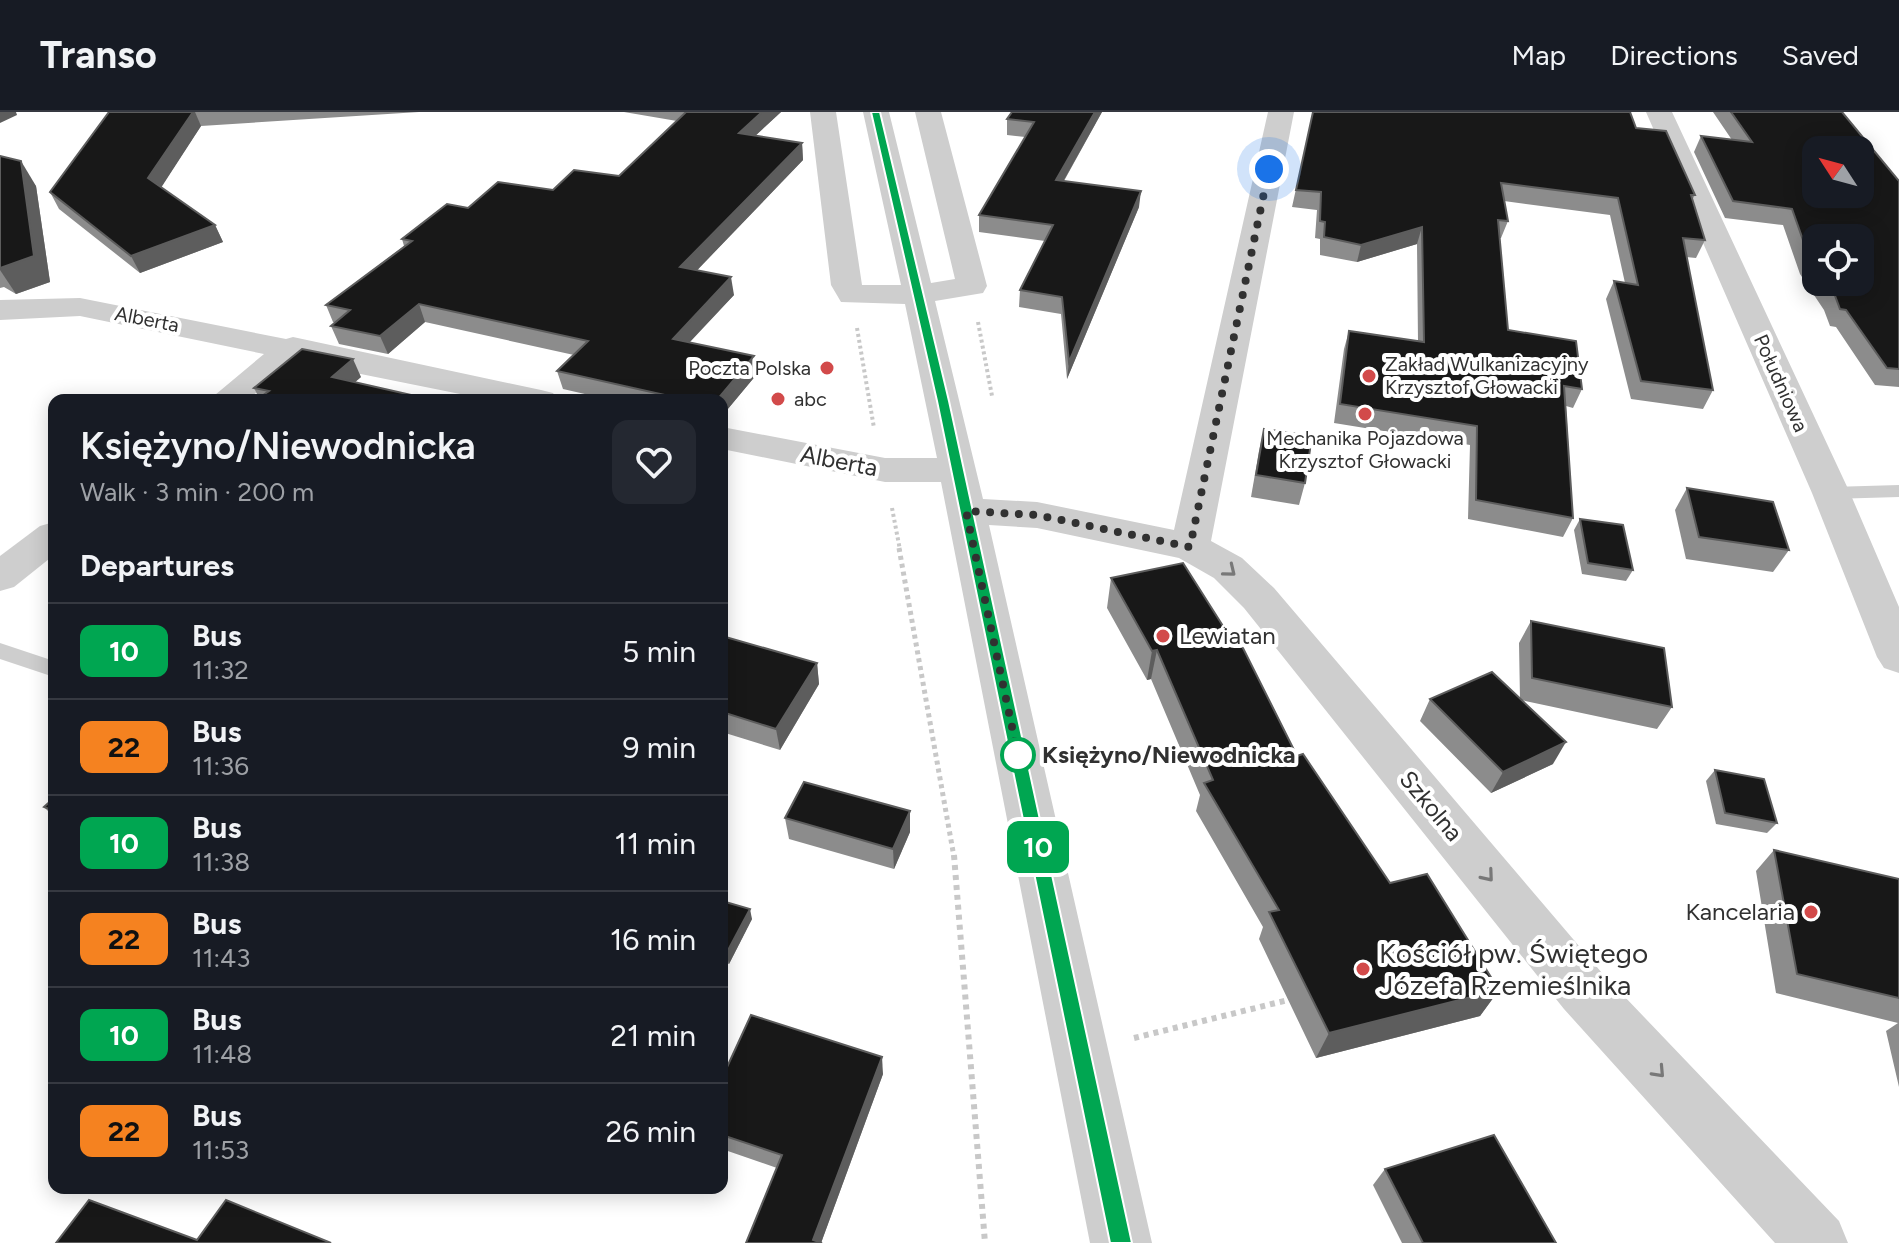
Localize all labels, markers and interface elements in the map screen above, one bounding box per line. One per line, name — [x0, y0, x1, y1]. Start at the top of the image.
text: Transo — [40, 32, 157, 78]
text: Map — [1512, 38, 1566, 72]
text: Directions — [1610, 38, 1738, 72]
text: Saved — [1782, 38, 1859, 72]
north arrow — [1802, 136, 1874, 208]
map controls — [1802, 136, 1874, 296]
your location — [1249, 149, 1289, 189]
button: locate — [1802, 224, 1874, 296]
street label: Alberta — [113, 301, 181, 337]
street label: Południowa — [1749, 330, 1813, 436]
place label: Zakład Wulkanizacyjny Krzysztof Głowacki — [1385, 352, 1589, 399]
place label: Poczta Polska — [688, 356, 811, 380]
marker: Poczta Polska — [818, 359, 836, 377]
marker: Zakład Wulkanizacyjny Krzysztof Głowacki — [1360, 367, 1378, 385]
place label: abc — [794, 387, 827, 411]
marker: abc — [769, 390, 787, 408]
marker: Mechanika Pojazdowa Krzysztof Głowacki — [1356, 405, 1374, 423]
button: heart — [612, 420, 696, 504]
text: Księżyno/Niewodnicka — [80, 423, 476, 469]
place label: Mechanika Pojazdowa Krzysztof Głowacki — [1266, 426, 1464, 473]
street label: Alberta — [798, 439, 880, 482]
text: Walk · 3 min · 200 m — [80, 476, 314, 508]
text: Departures — [80, 547, 234, 584]
one-way arrow — [1220, 562, 1235, 576]
text: Bus — [192, 617, 241, 654]
place label: Lewiatan — [1179, 621, 1276, 650]
marker: Lewiatan — [1154, 627, 1172, 645]
text: 5 min — [622, 633, 696, 670]
text: 10 — [109, 634, 139, 668]
text: 11:32 — [192, 654, 249, 686]
text: Bus — [192, 713, 241, 750]
text: 9 min — [622, 729, 696, 766]
text: 22 — [108, 730, 140, 764]
marker: Księżyno/Niewodnicka — [1001, 738, 1035, 772]
place label: Księżyno/Niewodnicka — [1042, 740, 1295, 769]
text: 11:36 — [192, 750, 249, 782]
street label: Szkolna — [1394, 765, 1469, 847]
text: Bus — [192, 809, 241, 846]
line badge: 10 — [1002, 821, 1074, 873]
text: 11 min — [615, 825, 696, 862]
text: 10 — [109, 826, 139, 860]
text: 10 — [1023, 830, 1053, 864]
text: 11:38 — [192, 846, 250, 878]
one-way arrow — [1478, 867, 1493, 881]
place label: Kancelaria — [1685, 897, 1795, 926]
marker: Kancelaria — [1802, 903, 1820, 921]
text: Bus — [192, 905, 241, 942]
text: 16 min — [610, 921, 696, 958]
text: 22 — [108, 922, 140, 956]
place label: Kościół pw. Świętego Józefa Rzemieślnika — [1379, 936, 1648, 1002]
text: 11:43 — [192, 942, 250, 974]
marker: Kościół pw. Świętego Józefa Rzemieślnika — [1354, 960, 1372, 978]
text: Bus — [192, 1001, 241, 1038]
text: 21 min — [610, 1017, 696, 1054]
text: 10 — [109, 1018, 139, 1052]
text: 11:48 — [192, 1038, 252, 1070]
one-way arrow — [1649, 1063, 1663, 1078]
text: Bus — [192, 1097, 241, 1134]
text: 26 min — [606, 1113, 696, 1150]
text: 22 — [108, 1114, 140, 1148]
text: 11:53 — [192, 1134, 249, 1166]

